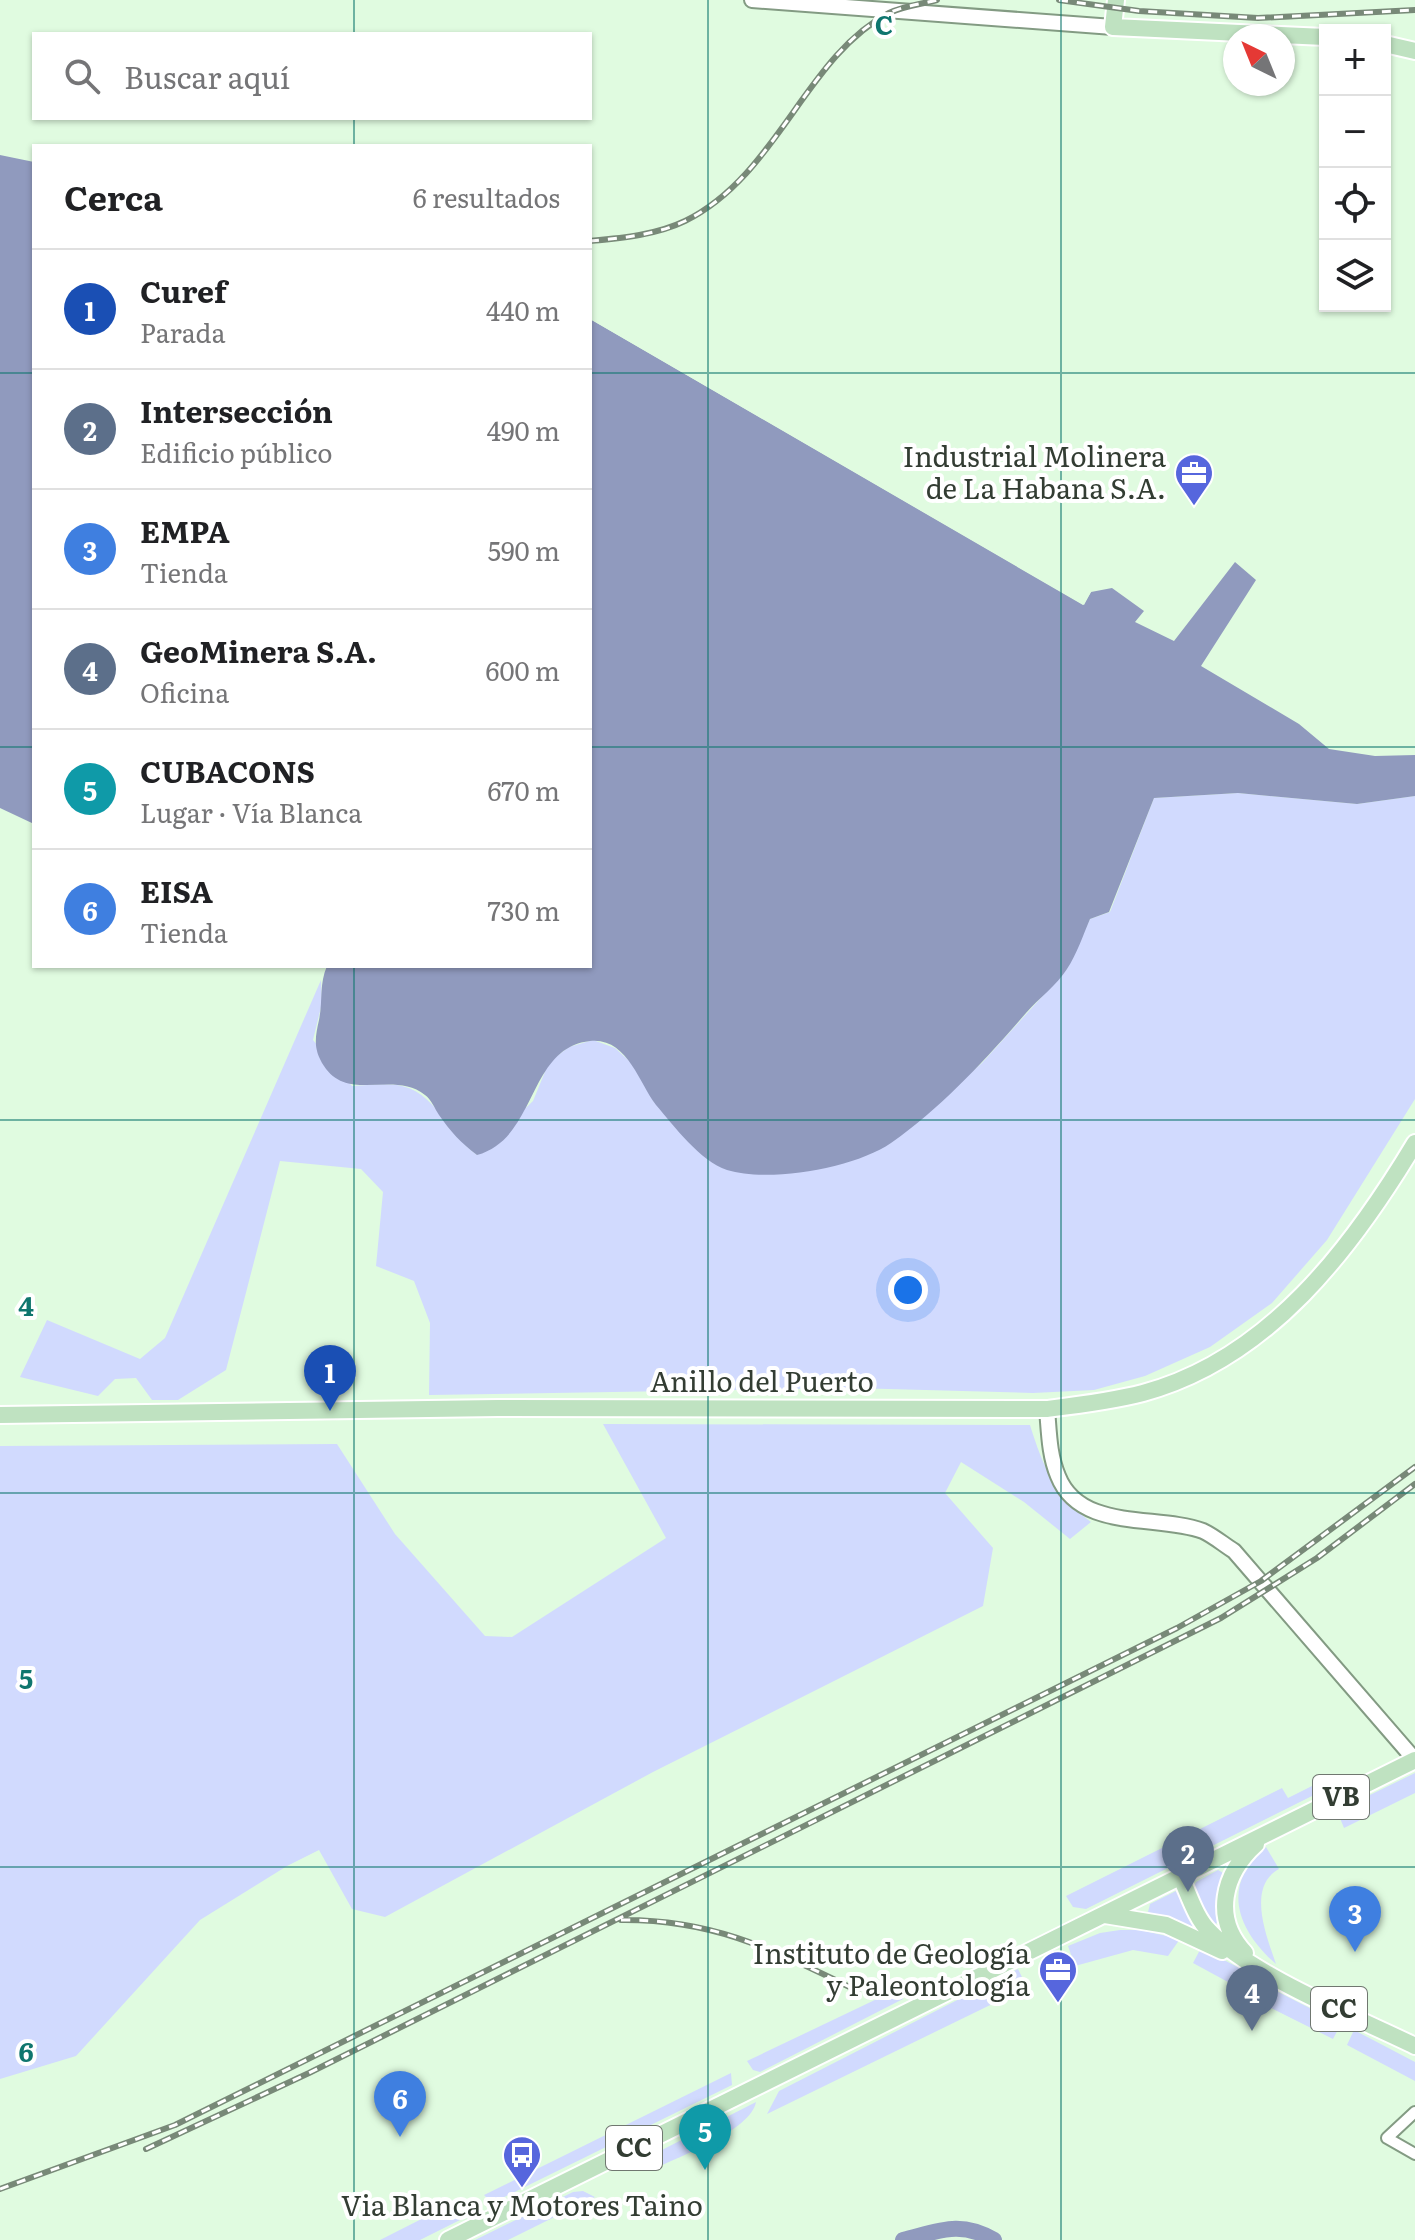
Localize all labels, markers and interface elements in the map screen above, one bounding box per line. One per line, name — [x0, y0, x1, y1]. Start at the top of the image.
text: C — [875, 4, 893, 43]
north arrow — [1223, 24, 1295, 96]
map controls — [1319, 24, 1391, 312]
button: + — [1319, 24, 1391, 96]
search box — [32, 32, 592, 120]
icon: search — [60, 54, 104, 98]
text: Buscar aquí — [124, 54, 290, 98]
button: − — [1319, 96, 1391, 168]
button: locate — [1319, 168, 1391, 240]
text: Cerca — [64, 171, 163, 221]
text: 6 resultados — [413, 177, 560, 216]
button: layers — [1319, 240, 1391, 312]
text: Curef — [140, 268, 227, 312]
text: 1 — [85, 290, 95, 329]
text: 440 m — [486, 290, 560, 329]
text: Parada — [140, 312, 226, 351]
text: Intersección — [140, 388, 333, 432]
text: 2 — [83, 410, 97, 449]
text: 490 m — [487, 410, 560, 449]
text: Edificio público — [140, 432, 333, 471]
place label: Industrial Molinera de La Habana S.A. — [903, 434, 1166, 508]
office icon: Industrial Molinera de La Habana S.A. — [1173, 452, 1215, 507]
text: EMPA — [140, 508, 230, 552]
text: 3 — [83, 530, 97, 569]
text: 590 m — [488, 530, 560, 569]
text: Tienda — [140, 552, 228, 591]
text: GeoMinera S.A. — [140, 628, 377, 672]
text: 4 — [82, 650, 98, 689]
text: 600 m — [486, 650, 560, 689]
text: Oficina — [140, 672, 229, 711]
text: CUBACONS — [140, 748, 315, 792]
text: 5 — [83, 770, 97, 809]
text: 670 m — [487, 770, 560, 809]
text: Lugar · Vía Blanca — [140, 792, 362, 831]
text: EISA — [140, 868, 213, 912]
text: 6 — [82, 890, 98, 929]
text: 730 m — [488, 890, 560, 929]
text: Tienda — [140, 912, 228, 951]
your location — [888, 1270, 928, 1310]
text: 4 — [18, 1285, 34, 1324]
pin: 1 — [304, 1345, 356, 1411]
street label: Anillo del Puerto — [650, 1359, 874, 1401]
text: 5 — [19, 1658, 33, 1697]
road number: VB — [1313, 1775, 1369, 1819]
pin: 2 — [1162, 1826, 1214, 1892]
pin: 3 — [1329, 1886, 1381, 1952]
place label: Instituto de Geología y Paleontología — [753, 1931, 1030, 2005]
office icon: Instituto de Geología y Paleontología — [1037, 1949, 1079, 2004]
pin: 4 — [1226, 1965, 1278, 2031]
road number: CC — [1311, 1987, 1367, 2031]
text: 6 — [18, 2031, 34, 2070]
pin: 6 — [374, 2071, 426, 2137]
pin: 5 — [679, 2104, 731, 2170]
road number: CC — [606, 2126, 662, 2170]
bus stop icon: Via Blanca y Motores Taino — [501, 2134, 543, 2189]
place label: Via Blanca y Motores Taino — [341, 2183, 703, 2225]

